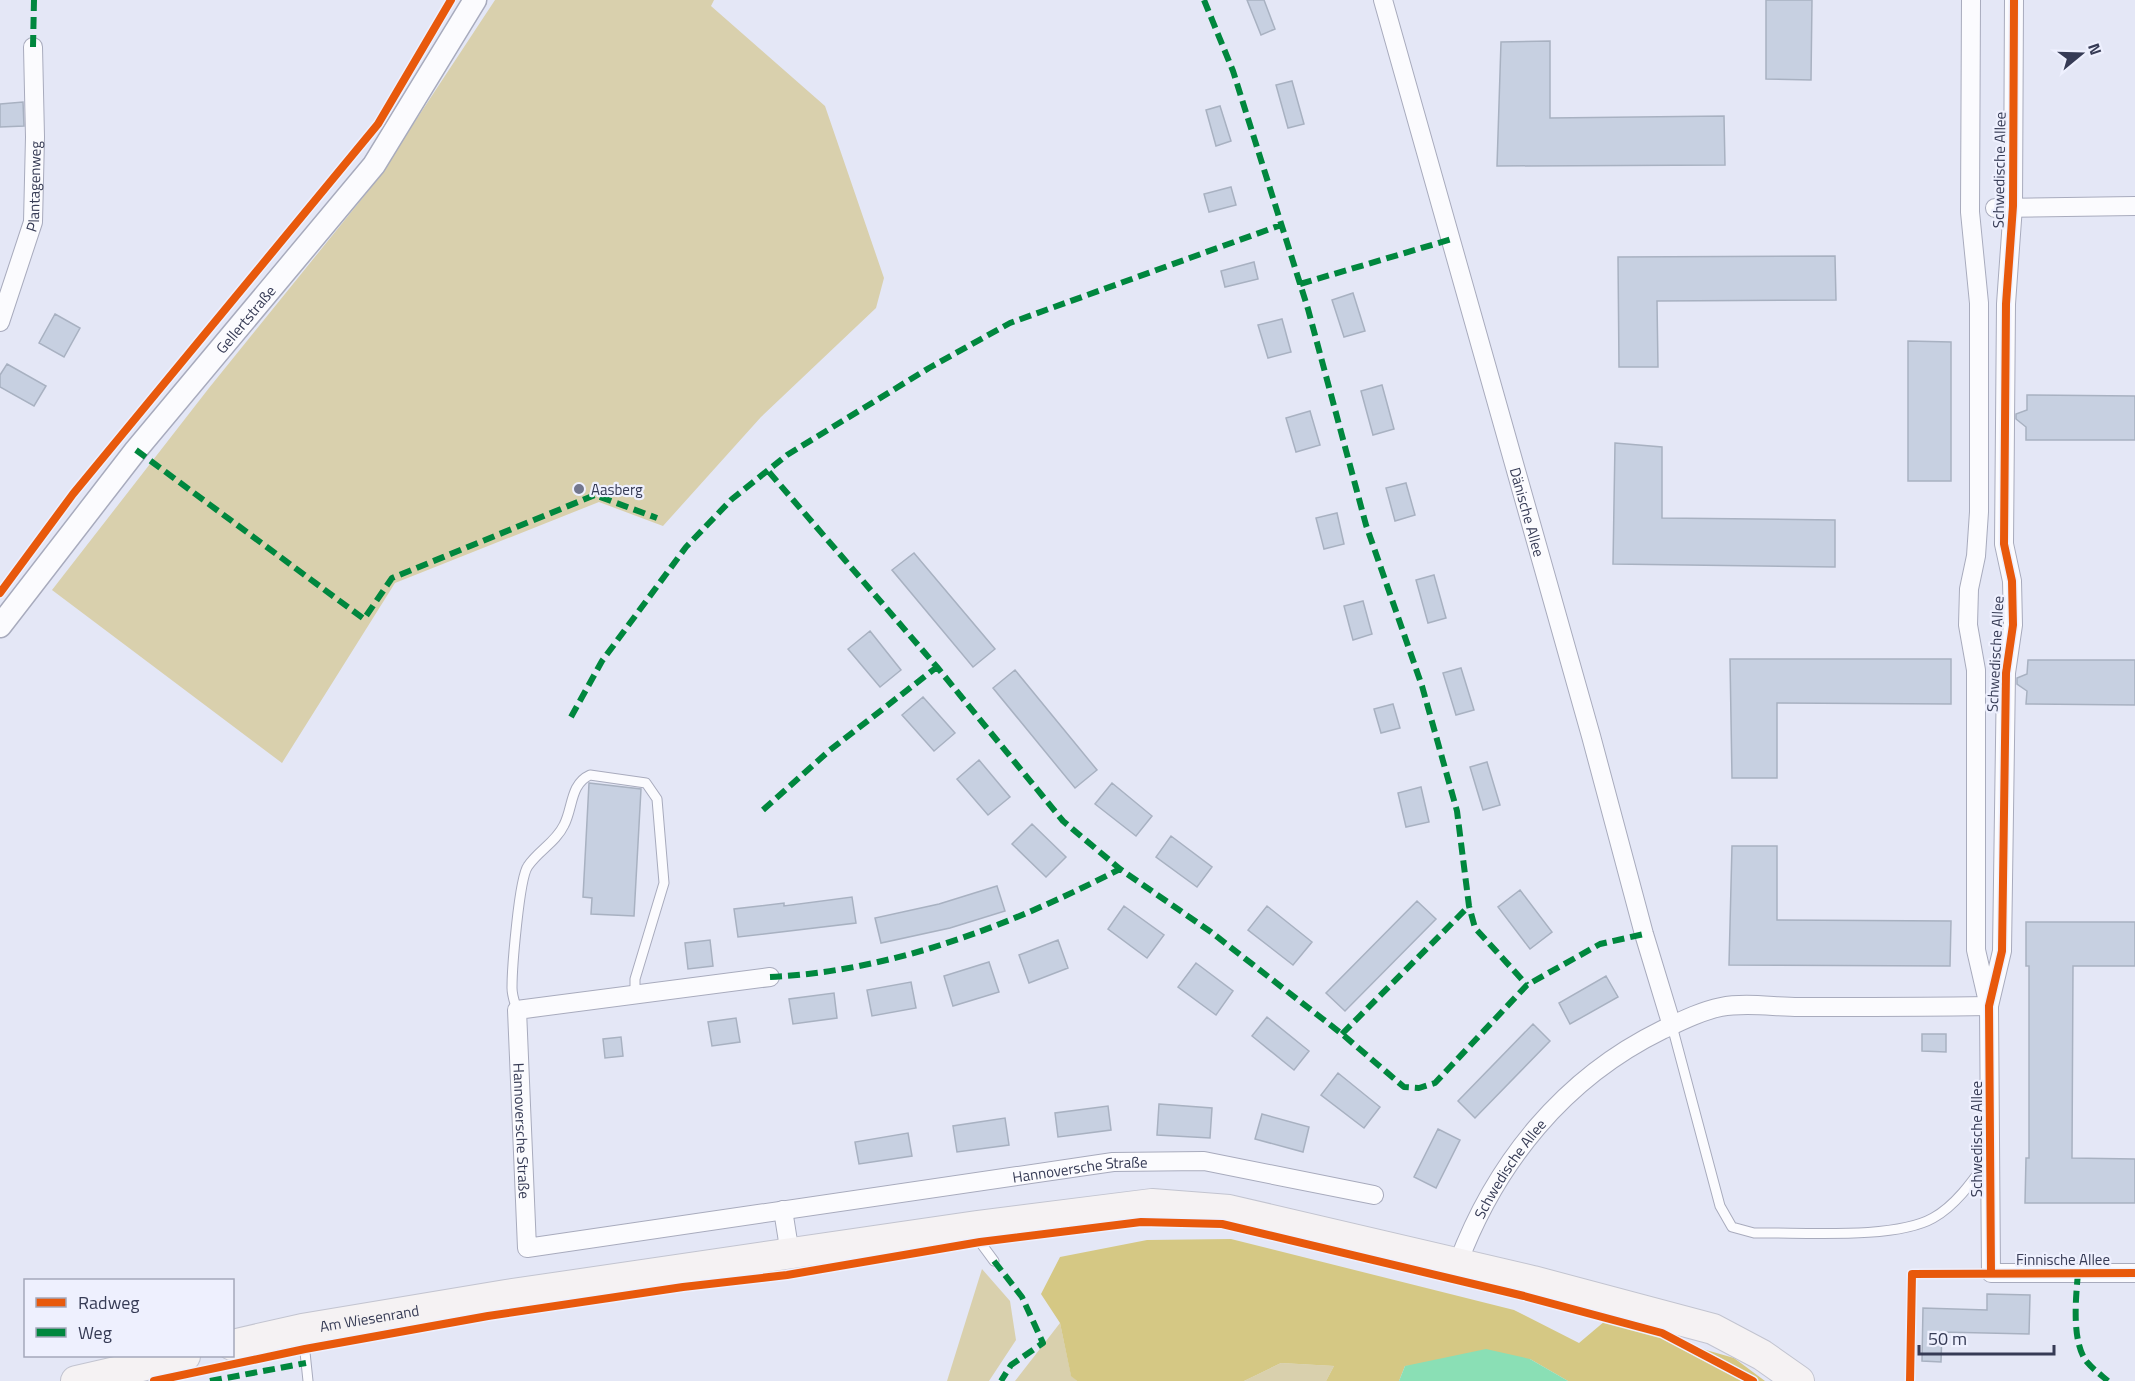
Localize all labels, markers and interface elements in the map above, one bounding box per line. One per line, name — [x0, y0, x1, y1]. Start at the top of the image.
north arrow — [2051, 24, 2111, 84]
text: N — [2082, 40, 2108, 58]
street label: Schwedische Allee — [1986, 112, 2012, 228]
street label: Plantagenweg — [19, 140, 46, 235]
street label: Gellertstraße — [210, 280, 281, 358]
street label: Dänische Allee — [1504, 465, 1551, 559]
place label: Aasberg — [591, 478, 643, 501]
marker: Aasberg — [572, 482, 586, 496]
street label: Schwedische Allee — [1980, 595, 2010, 713]
street label: Hannoversche Straße — [508, 1062, 536, 1199]
street label: Schwedische Allee — [1965, 1081, 1988, 1197]
street label: Schwedische Allee — [1468, 1113, 1551, 1222]
street label: Hannoversche Straße — [1011, 1150, 1148, 1188]
street label: Finnische Allee — [2016, 1248, 2110, 1271]
legend — [24, 1279, 234, 1357]
text: Radweg — [78, 1289, 140, 1316]
street label: Am Wiesenrand — [318, 1298, 421, 1337]
scale bar — [1919, 1318, 2054, 1356]
text: Weg — [78, 1319, 112, 1346]
text: 50 m — [1928, 1325, 1967, 1352]

